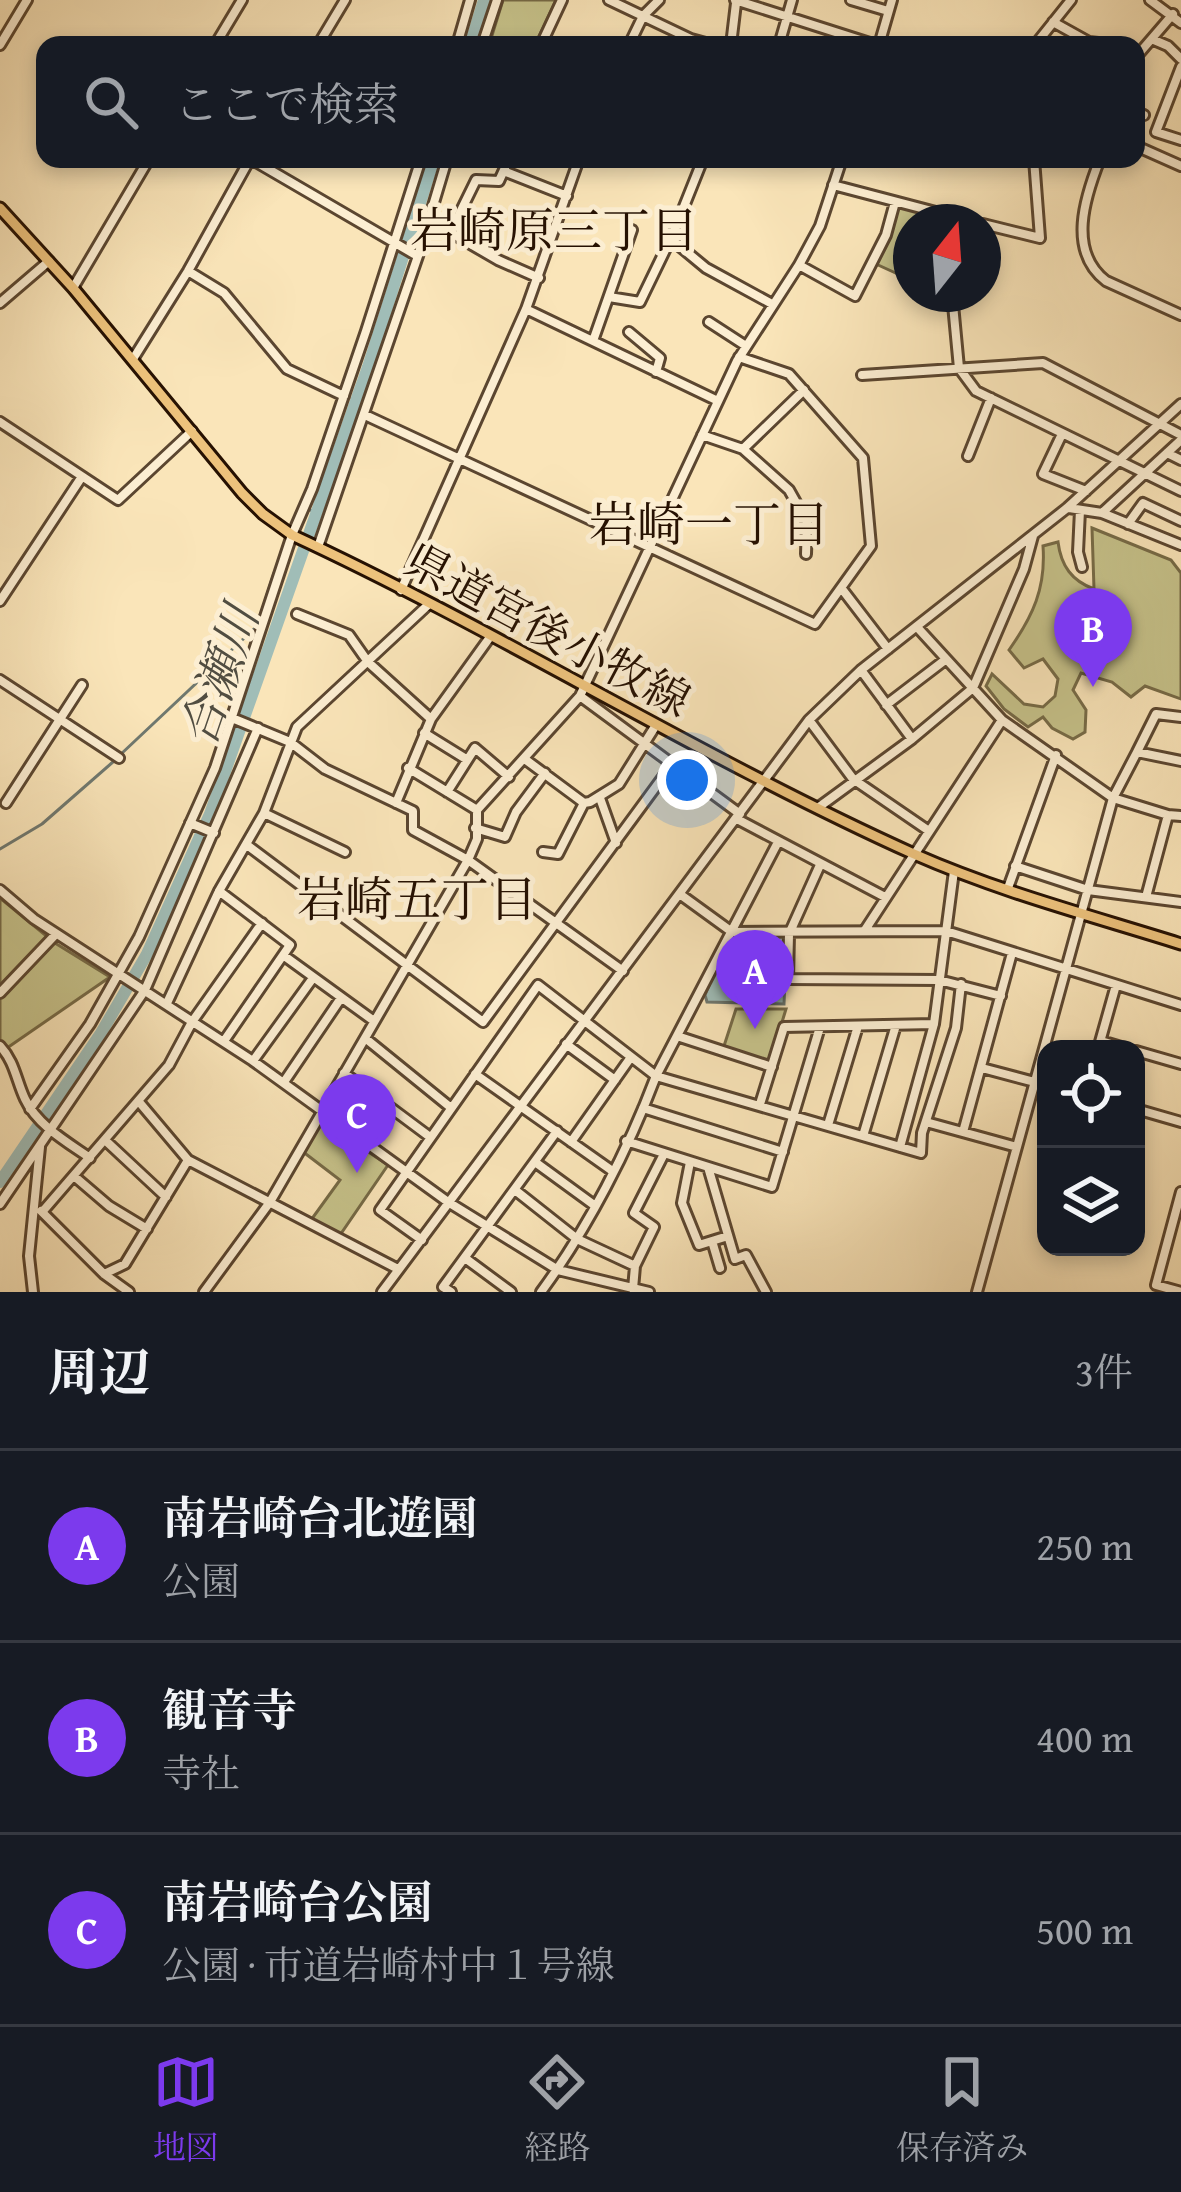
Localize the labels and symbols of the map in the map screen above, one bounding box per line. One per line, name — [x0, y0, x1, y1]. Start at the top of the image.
district label: 岩崎原三丁目 — [410, 194, 698, 265]
north arrow — [893, 204, 1001, 312]
district label: 岩崎一丁目 — [589, 488, 829, 559]
street label: 県道宮後小牧線 — [394, 527, 703, 732]
pin: B — [1054, 588, 1132, 687]
water label: 合瀬川 — [162, 591, 277, 755]
your location — [657, 750, 717, 810]
district label: 岩崎五丁目 — [297, 863, 537, 934]
pin: A — [716, 930, 794, 1029]
pin: C — [318, 1074, 396, 1173]

